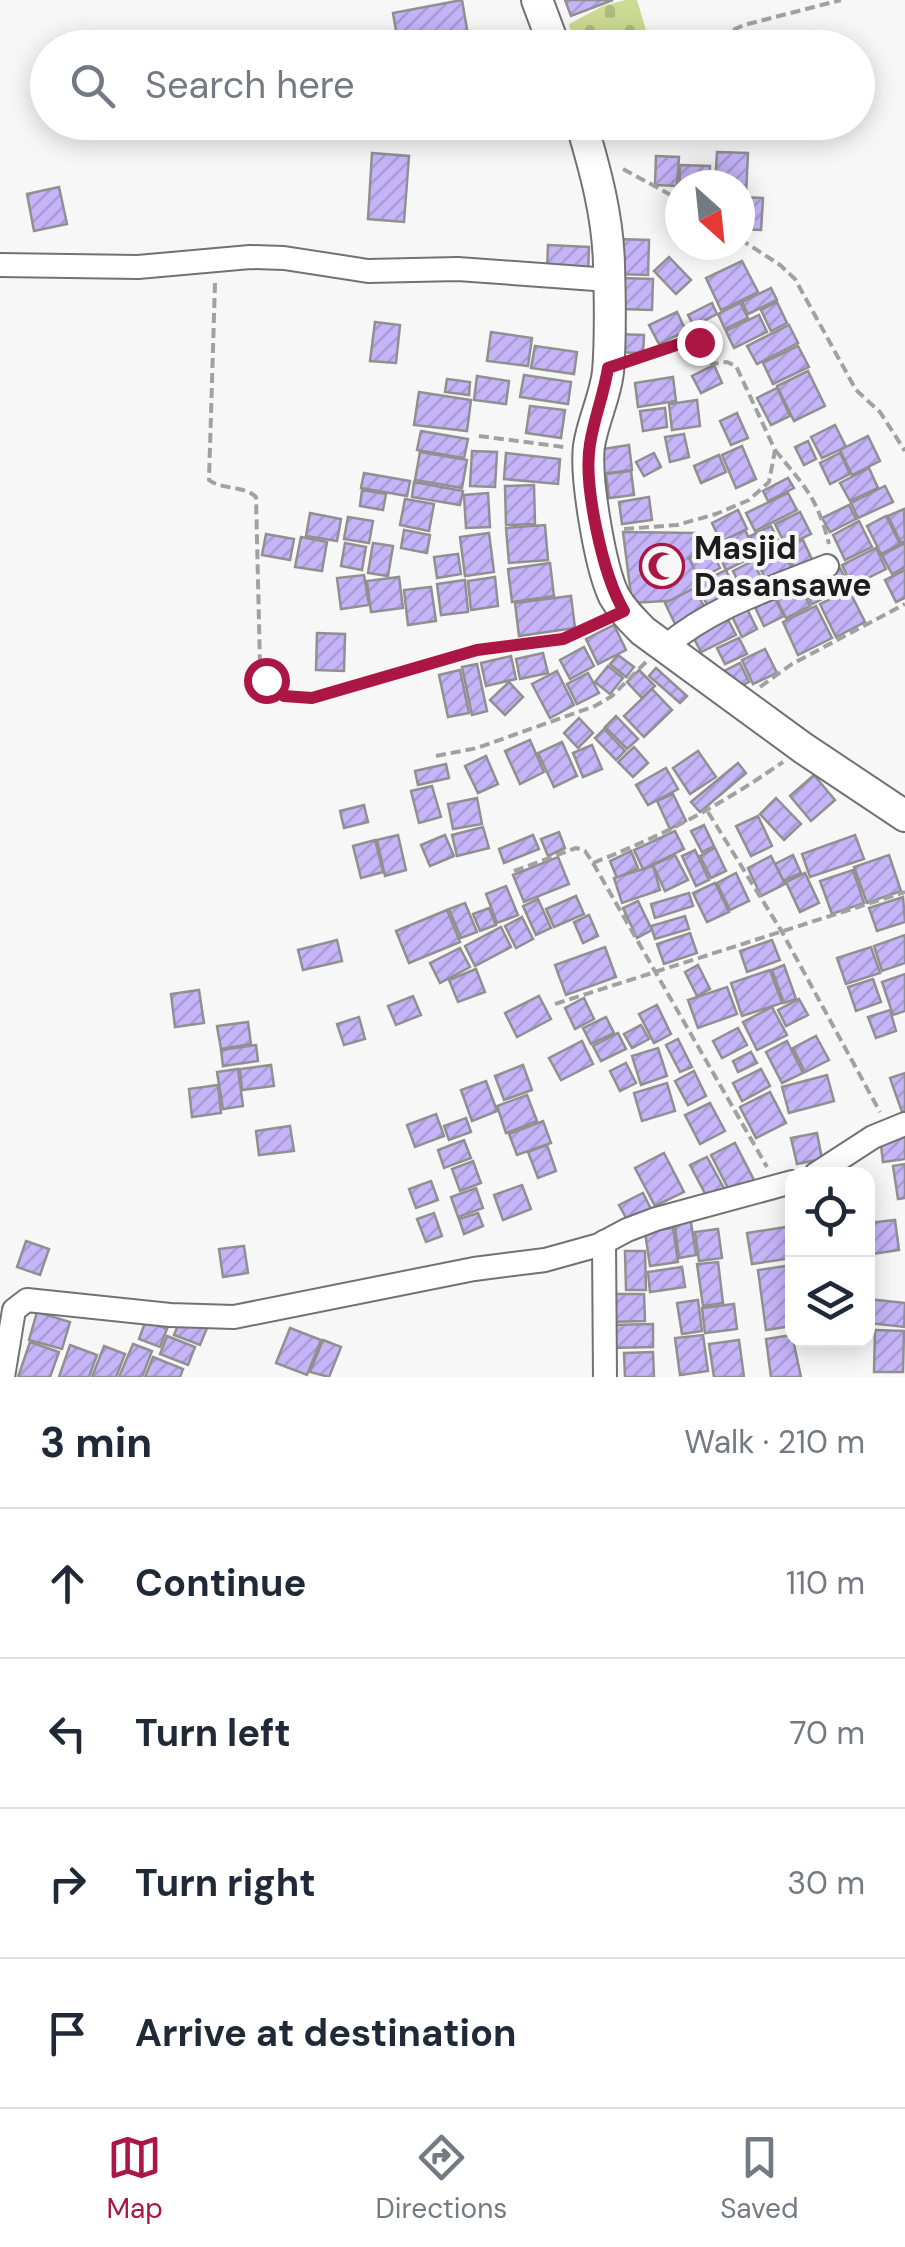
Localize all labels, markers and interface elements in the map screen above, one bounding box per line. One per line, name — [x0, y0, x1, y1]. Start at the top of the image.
search box — [30, 30, 875, 140]
icon: search — [65, 58, 120, 113]
text: Search here — [145, 60, 355, 110]
north arrow — [665, 170, 755, 260]
route end — [677, 320, 723, 366]
place label: Masjid Dasansawe — [694, 527, 872, 606]
mosque icon: Masjid Dasansawe — [639, 543, 685, 589]
route start — [244, 658, 290, 704]
map controls — [785, 1167, 875, 1347]
button: locate — [785, 1167, 875, 1257]
button: layers — [785, 1257, 875, 1347]
text: 3 min — [40, 1415, 152, 1470]
text: Walk · 210 m — [684, 1421, 865, 1463]
icon: ahead — [40, 1556, 95, 1611]
text: Continue — [135, 1558, 306, 1608]
text: 110 m — [786, 1562, 865, 1604]
icon: left — [40, 1706, 95, 1761]
text: Turn left — [135, 1708, 291, 1758]
text: 70 m — [789, 1712, 865, 1754]
icon: right — [40, 1856, 95, 1911]
text: Turn right — [135, 1858, 316, 1908]
text: 30 m — [787, 1862, 865, 1904]
icon: arrive — [40, 2006, 95, 2061]
text: Arrive at destination — [135, 2008, 517, 2058]
tab: Map — [106, 2130, 163, 2227]
tab: Directions — [376, 2130, 507, 2227]
tab: Saved — [720, 2130, 799, 2227]

